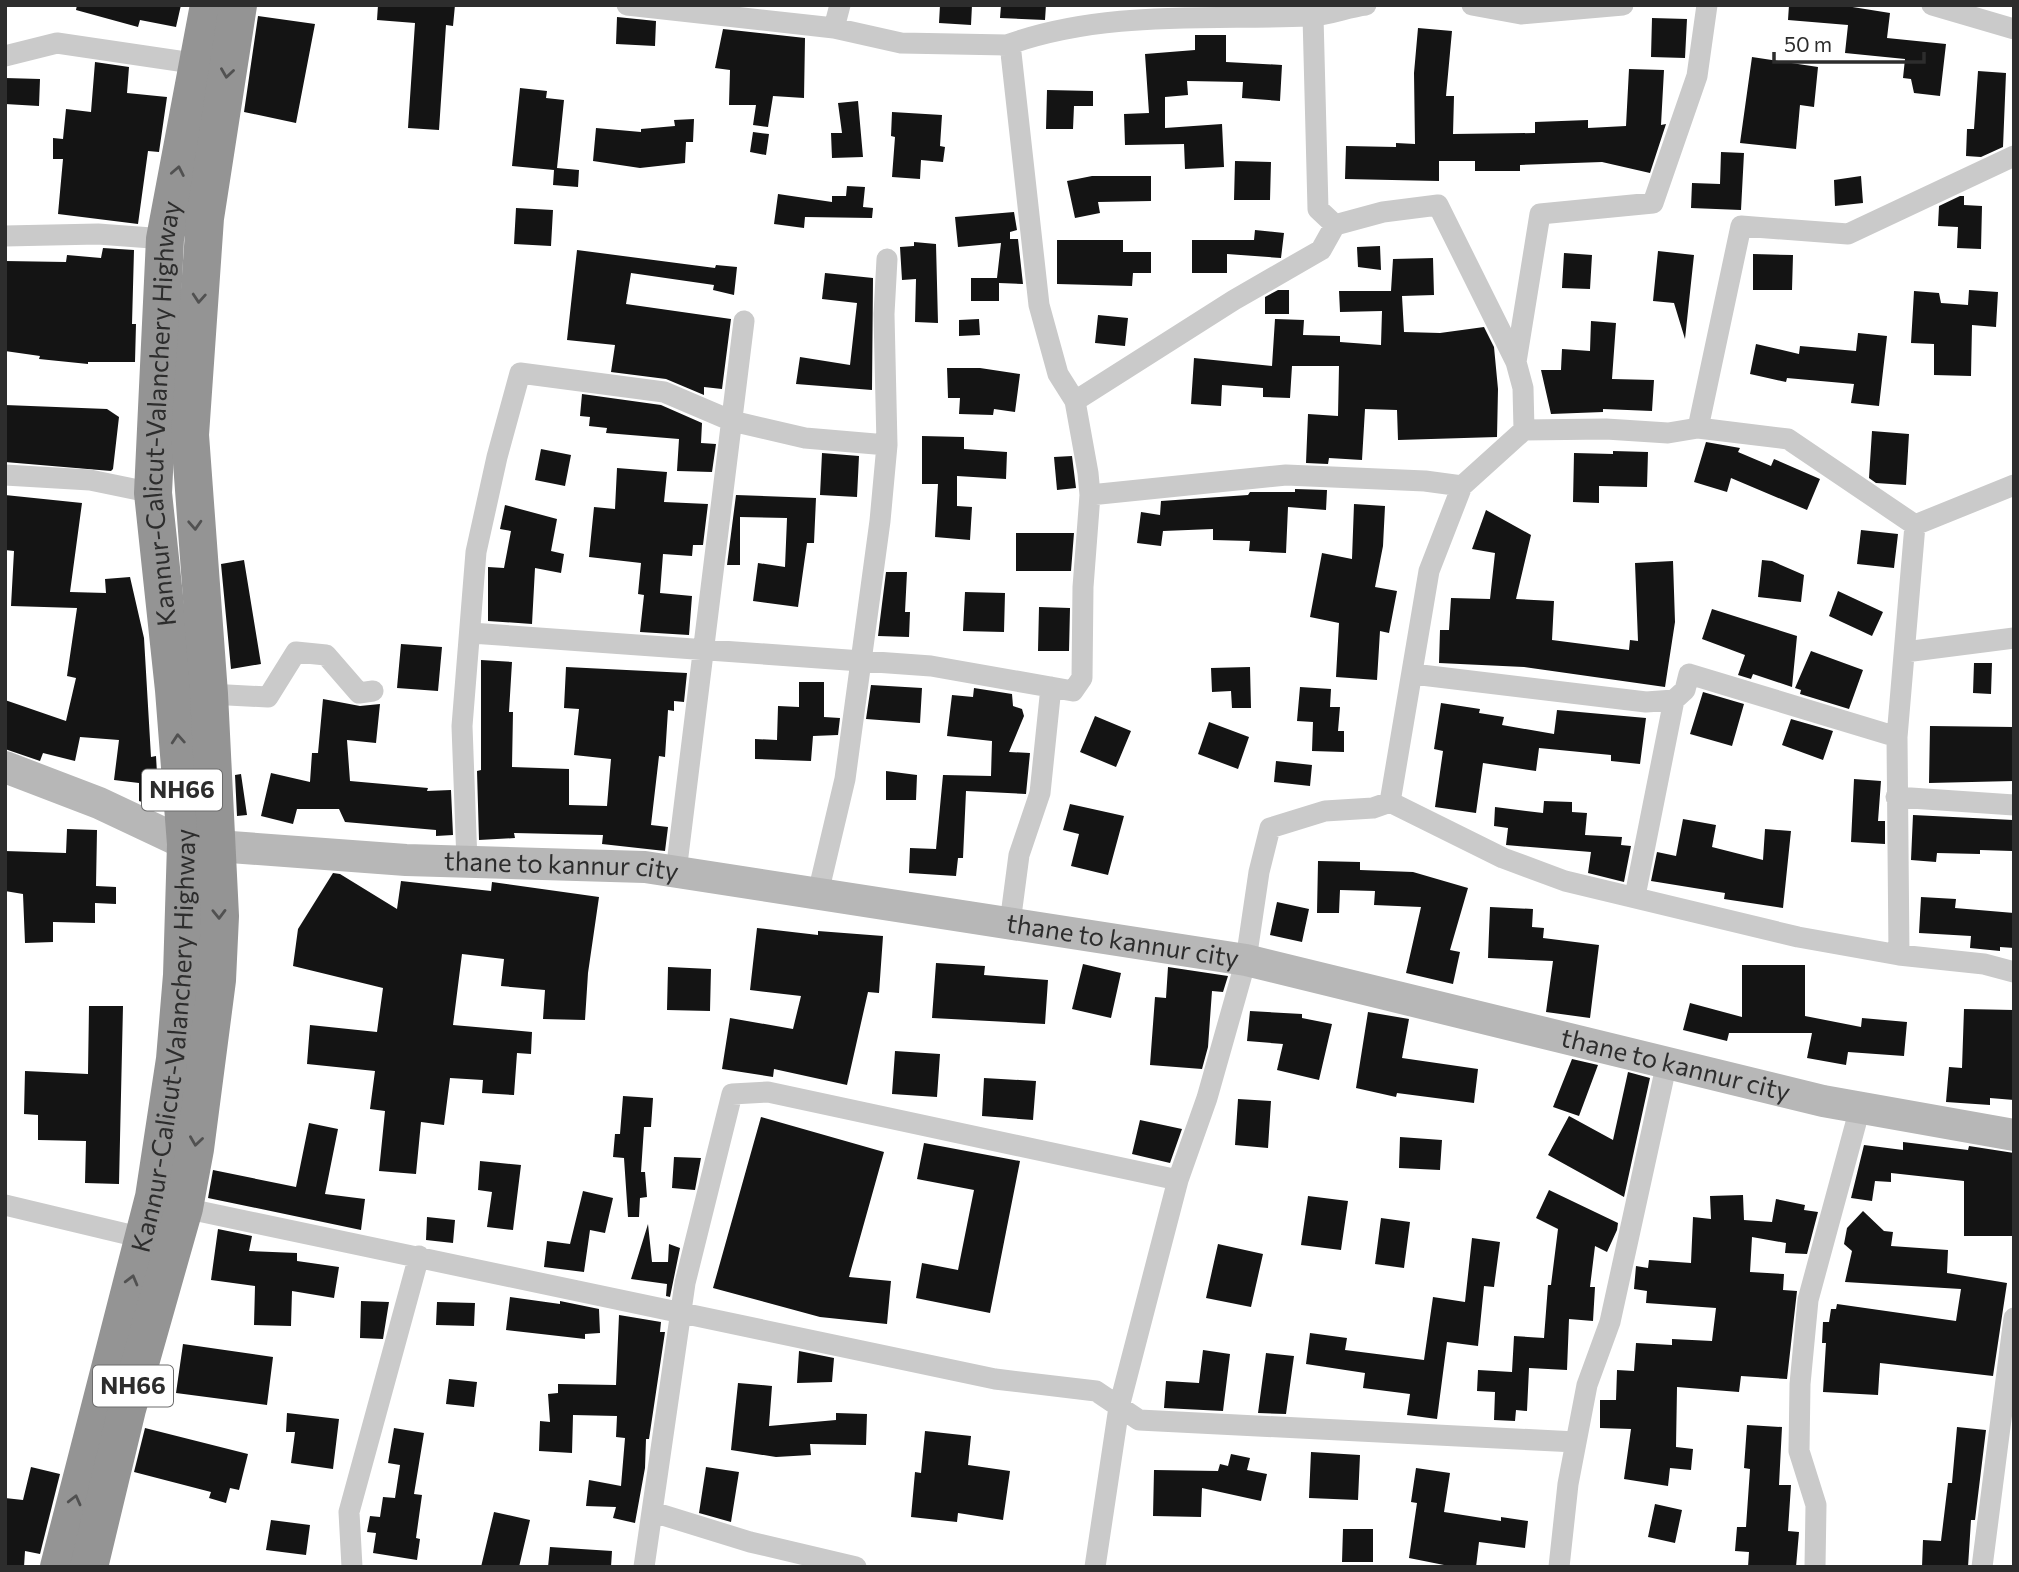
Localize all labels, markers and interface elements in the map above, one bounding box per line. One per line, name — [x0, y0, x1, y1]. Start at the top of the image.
scale bar — [1774, 21, 1924, 65]
text: 50 m — [1784, 31, 1832, 56]
one-way arrow — [220, 67, 235, 78]
one-way arrow — [170, 166, 185, 177]
street label: Kannur-Calicut-Valanchery Highway — [136, 198, 186, 628]
one-way arrow — [191, 293, 206, 304]
one-way arrow — [188, 520, 203, 531]
one-way arrow — [171, 733, 186, 744]
road number: NH66 — [142, 770, 222, 810]
street label: Kannur-Calicut-Valanchery Highway — [123, 827, 200, 1255]
street label: thane to kannur city — [444, 844, 681, 886]
street label: thane to kannur city — [1004, 906, 1241, 973]
one-way arrow — [211, 910, 227, 920]
street label: thane to kannur city — [1558, 1021, 1794, 1106]
one-way arrow — [189, 1135, 204, 1146]
one-way arrow — [124, 1274, 139, 1286]
road number: NH66 — [93, 1366, 173, 1406]
one-way arrow — [67, 1495, 81, 1507]

